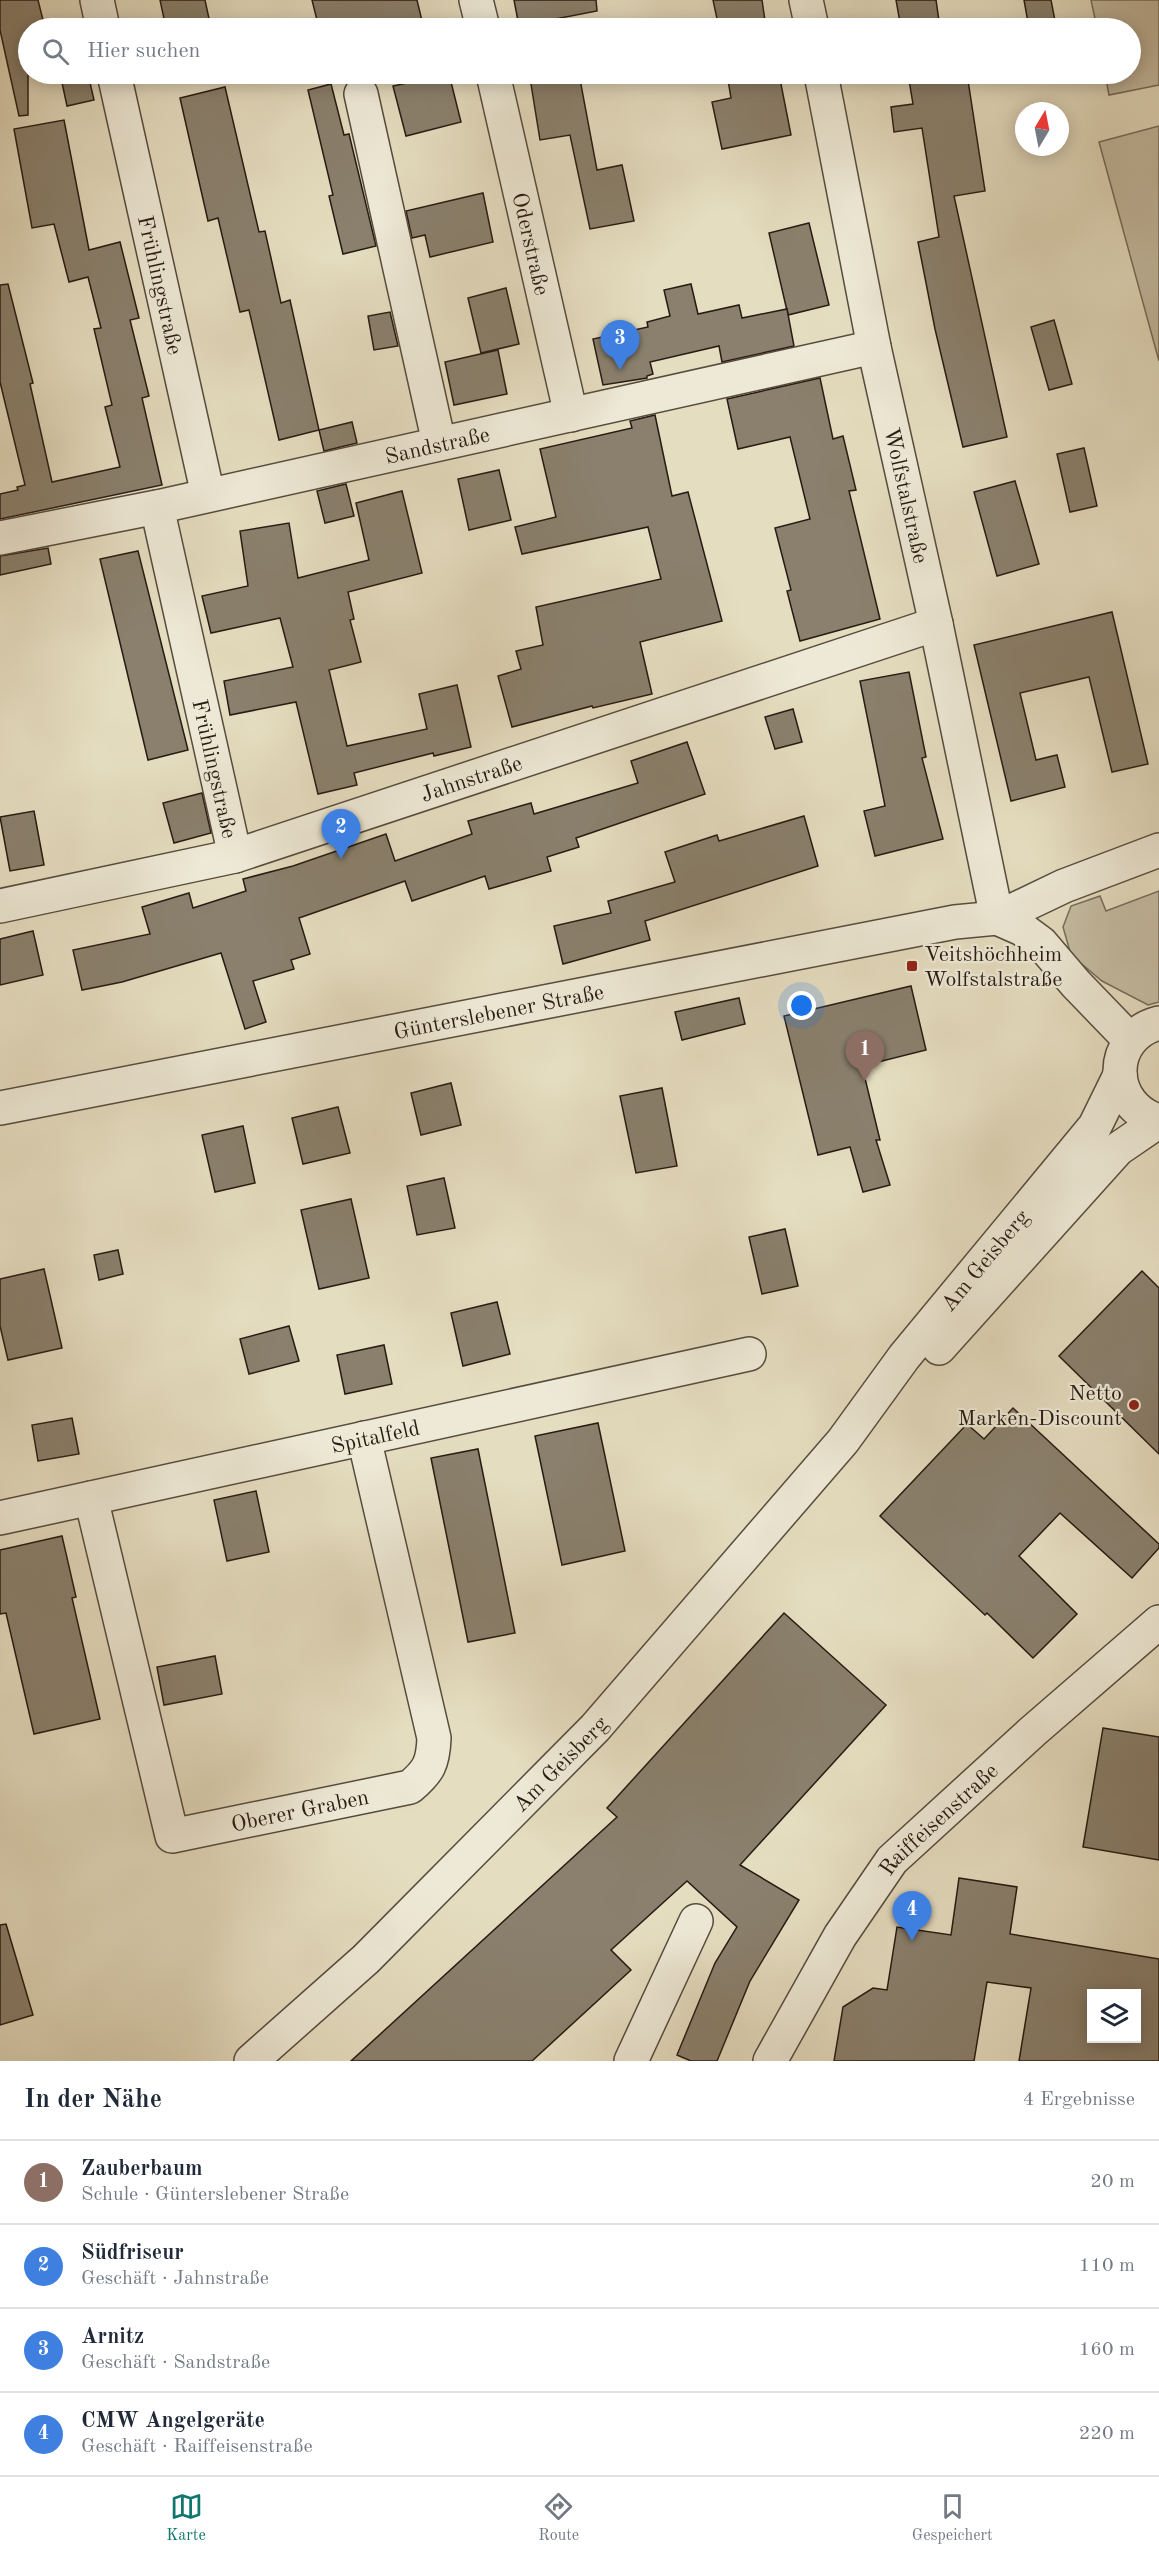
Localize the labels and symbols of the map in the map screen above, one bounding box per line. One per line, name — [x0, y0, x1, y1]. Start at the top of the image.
north arrow — [1015, 102, 1069, 156]
street label: Oderstraße — [507, 190, 552, 298]
street label: Frühlingstraße — [133, 213, 185, 357]
pin: 3 — [600, 320, 640, 370]
street label: Sandstraße — [383, 424, 492, 469]
street label: Wolfstalstraße — [879, 426, 931, 566]
street label: Frühlingstraße — [187, 697, 240, 841]
street label: Jahnstraße — [418, 753, 525, 807]
pin: 2 — [322, 810, 360, 859]
place label: Veitshöchheim Wolfstalstraße — [924, 944, 1062, 991]
marker: Veitshöchheim Wolfstalstraße — [905, 959, 919, 973]
street label: Günterslebener Straße — [392, 982, 606, 1044]
your location — [787, 991, 816, 1020]
pin: 1 — [846, 1032, 884, 1081]
street label: Am Geisberg — [938, 1206, 1034, 1316]
place label: Netto Marken-Discount — [958, 1383, 1122, 1430]
marker: Netto Marken-Discount — [1127, 1398, 1141, 1412]
street label: Spitalfeld — [329, 1417, 422, 1458]
street label: Am Geisberg — [510, 1713, 613, 1817]
street label: Raiffeisenstraße — [876, 1760, 1003, 1880]
street label: Oberer Graben — [229, 1787, 371, 1837]
pin: 4 — [892, 1892, 932, 1941]

